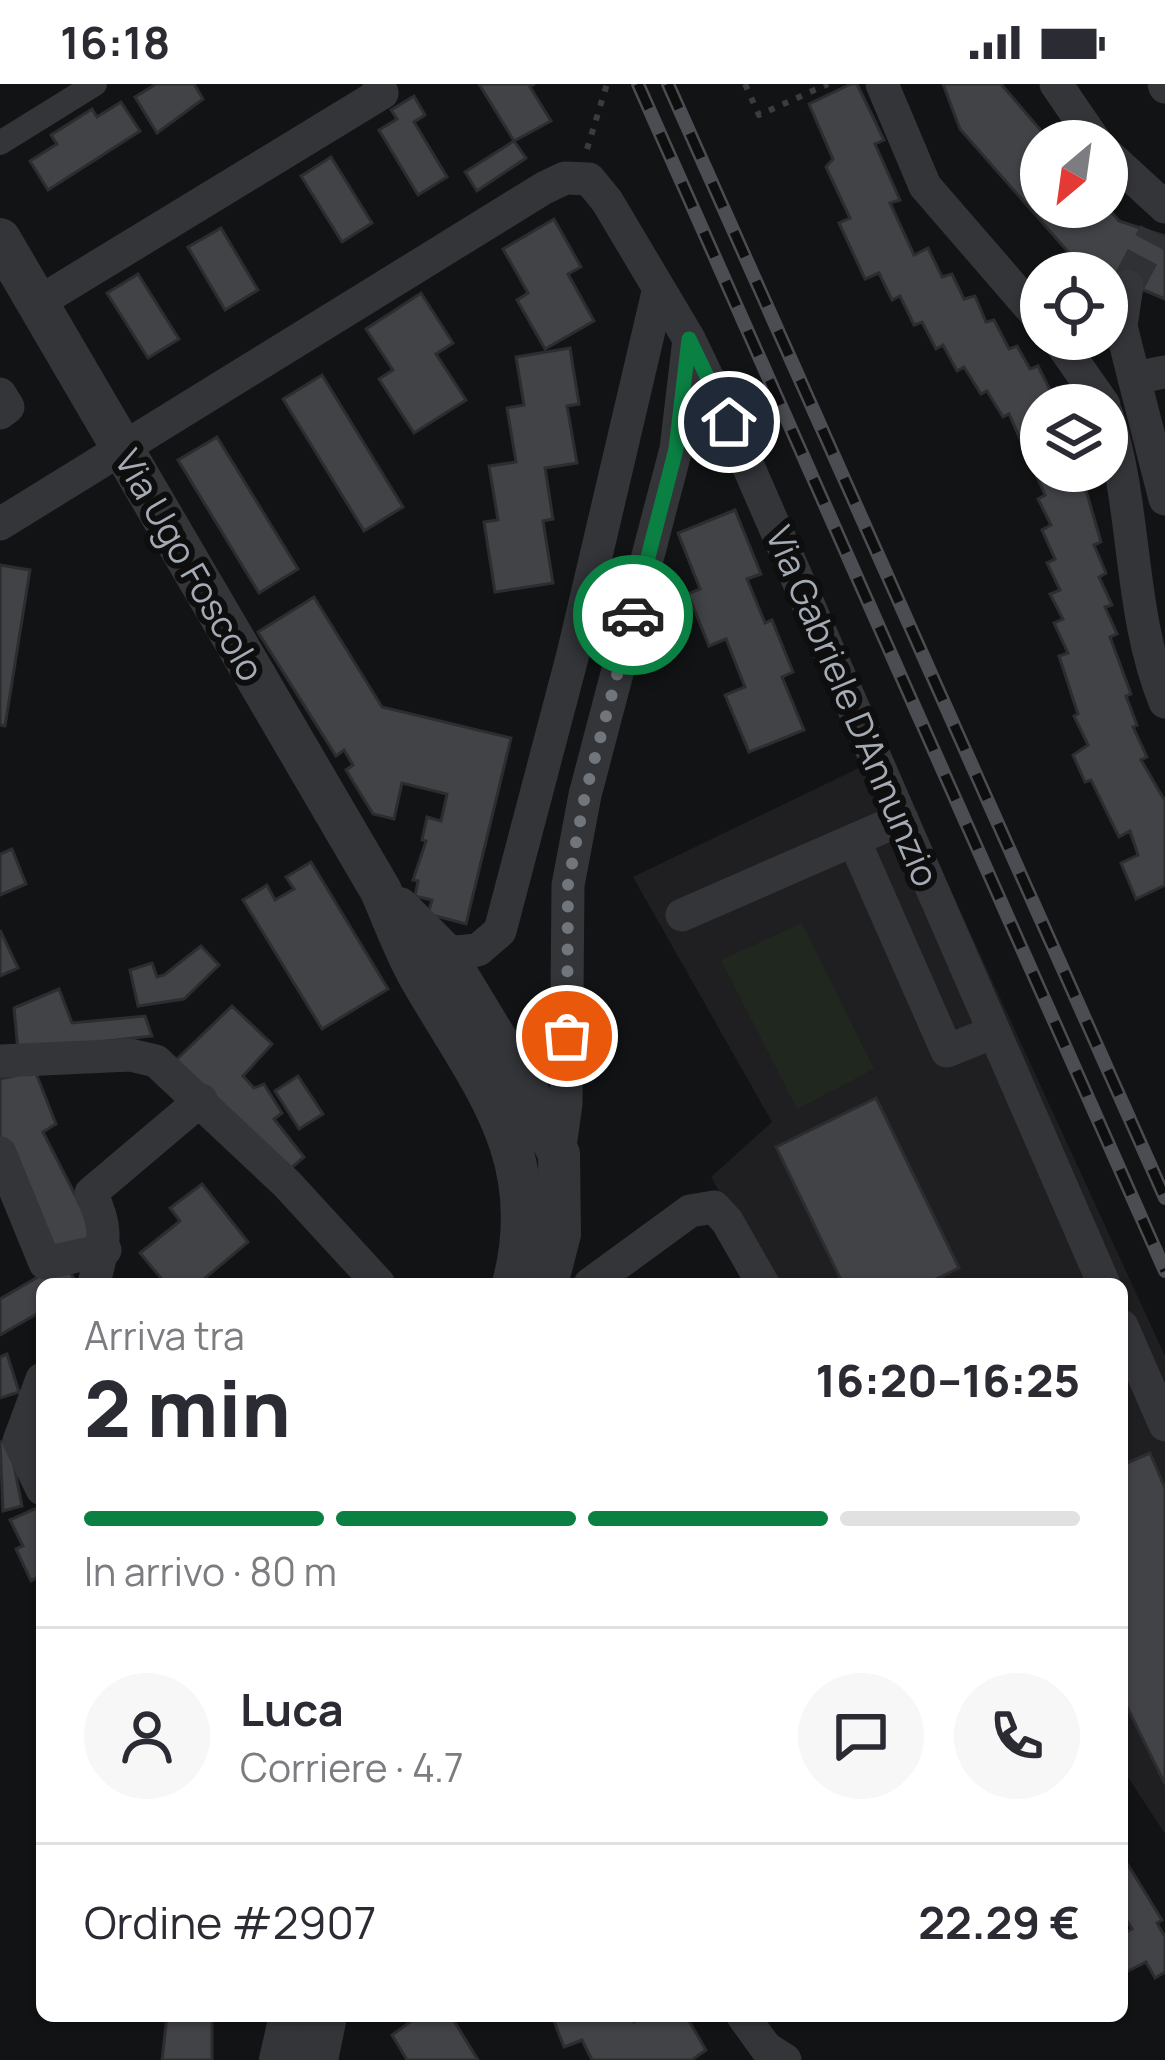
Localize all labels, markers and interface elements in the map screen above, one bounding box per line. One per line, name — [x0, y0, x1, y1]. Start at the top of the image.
text: 16:18 — [60, 11, 170, 73]
north arrow — [1020, 120, 1128, 228]
map controls — [1020, 120, 1128, 492]
button: locate — [1020, 252, 1128, 360]
pin — [678, 371, 780, 473]
button: layers — [1020, 384, 1128, 492]
icon: home — [696, 389, 762, 455]
street label: Via Ugo Foscolo — [104, 440, 276, 690]
street label: Via Gabriele D'Annunzio — [755, 518, 951, 894]
courier — [573, 555, 693, 675]
icon: car — [600, 582, 666, 648]
pin — [516, 985, 618, 1087]
icon: bag — [534, 1003, 600, 1069]
text: Arriva tra — [84, 1308, 245, 1362]
text: 16:20–16:25 — [816, 1349, 1080, 1411]
text: 2 min — [84, 1354, 291, 1460]
text: In arrivo · 80 m — [84, 1544, 337, 1598]
button: person — [84, 1673, 210, 1799]
button: chat — [798, 1673, 924, 1799]
button: phone — [954, 1673, 1080, 1799]
text: Luca — [240, 1678, 344, 1740]
text: Corriere · 4.7 — [240, 1740, 464, 1794]
text: Ordine #2907 — [84, 1891, 376, 1953]
text: 22.29 € — [918, 1891, 1080, 1953]

